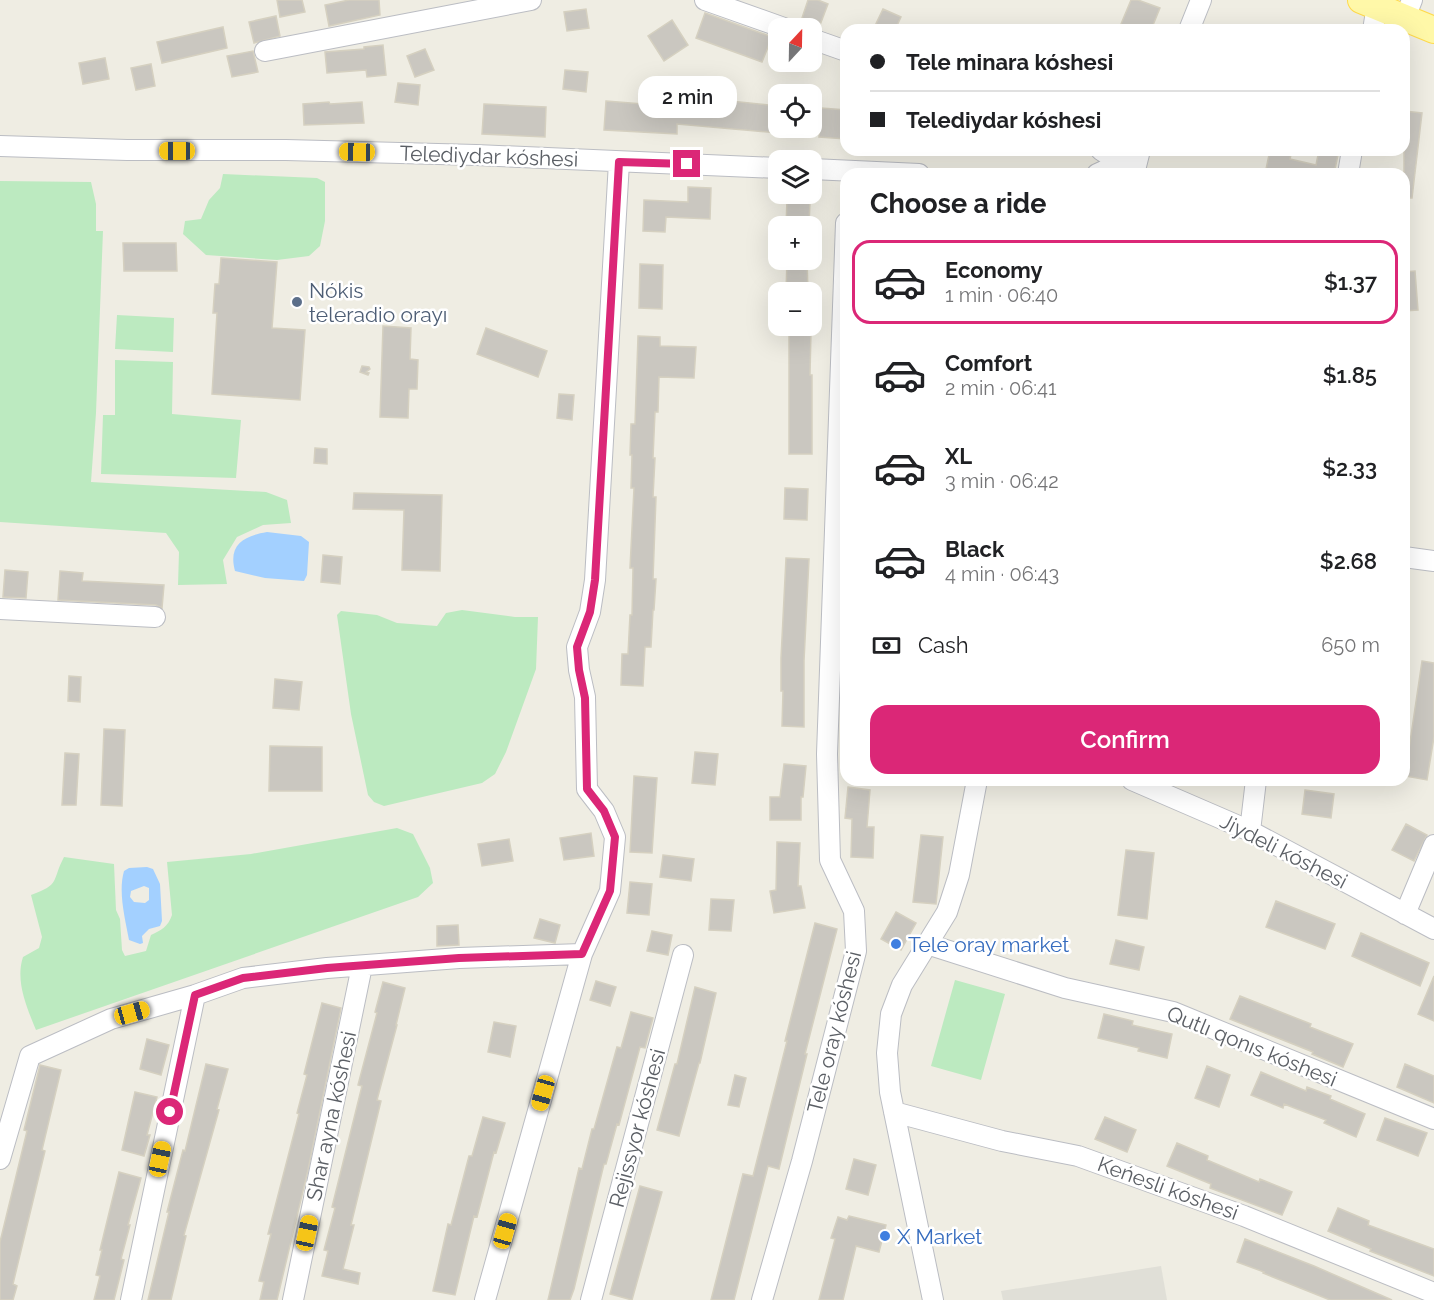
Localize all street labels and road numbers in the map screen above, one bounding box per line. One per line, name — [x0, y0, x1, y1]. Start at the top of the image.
street label: Telediydar kóshesi — [399, 140, 579, 172]
street label: Jiydeli kóshesi — [1216, 808, 1352, 894]
street label: Tele oray kóshesi — [802, 949, 866, 1115]
street label: Qutlı qonıs kóshesi — [1163, 1000, 1341, 1092]
street label: Shar ayna kóshesi — [301, 1029, 361, 1203]
street label: Rejissyor kóshesi — [604, 1046, 670, 1210]
street label: Keńesli kóshesi — [1094, 1151, 1242, 1225]

